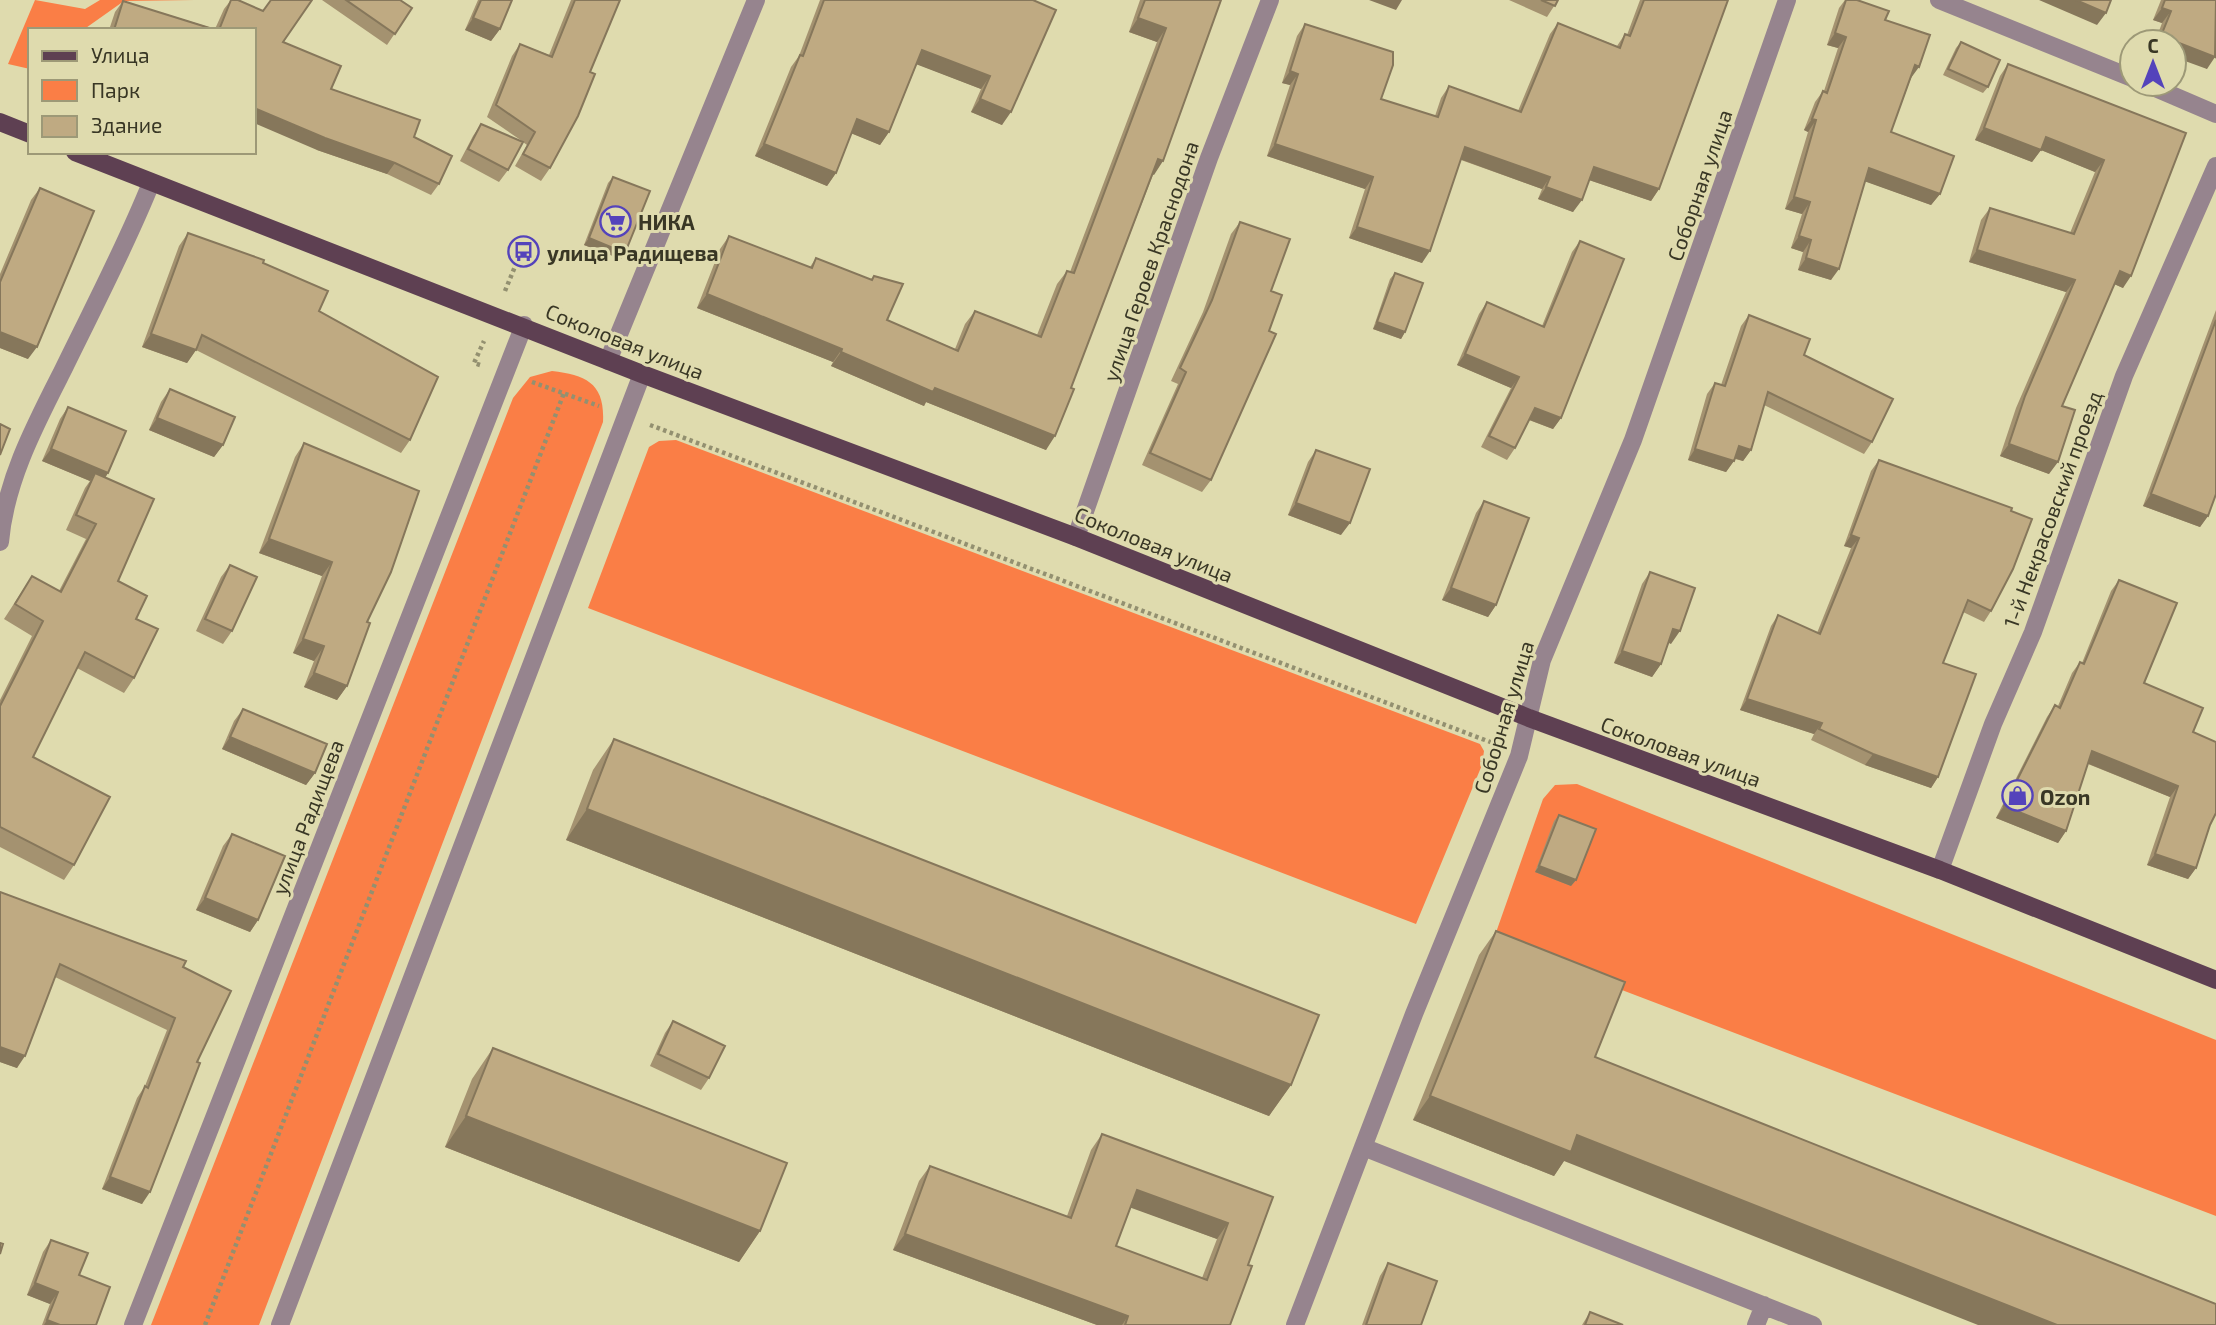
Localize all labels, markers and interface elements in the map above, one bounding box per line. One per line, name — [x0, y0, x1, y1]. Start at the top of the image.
legend — [28, 28, 256, 154]
north arrow — [2118, 28, 2188, 98]
text: С — [2147, 34, 2159, 57]
text: Улица — [91, 42, 150, 67]
text: Парк — [91, 77, 140, 102]
street label: Соборная улица — [1661, 106, 1738, 264]
text: Здание — [91, 112, 162, 137]
street label: улица Героев Краснодона — [1097, 137, 1204, 385]
supermarket icon: НИКА — [598, 204, 632, 238]
place label: НИКА — [638, 209, 695, 234]
bus stop icon: улица Радищева — [507, 235, 541, 269]
place label: улица Радищева — [547, 240, 719, 265]
street label: Соколовая улица — [542, 298, 708, 385]
street label: 1-й Некрасовский проезд — [1997, 387, 2107, 631]
street label: Соколовая улица — [1071, 501, 1237, 588]
street label: Соборная улица — [1468, 637, 1539, 797]
street label: Соколовая улица — [1597, 710, 1764, 793]
street label: улица Радищева — [266, 736, 349, 898]
shop icon: Ozon — [2000, 779, 2034, 813]
place label: Ozon — [2040, 784, 2090, 809]

